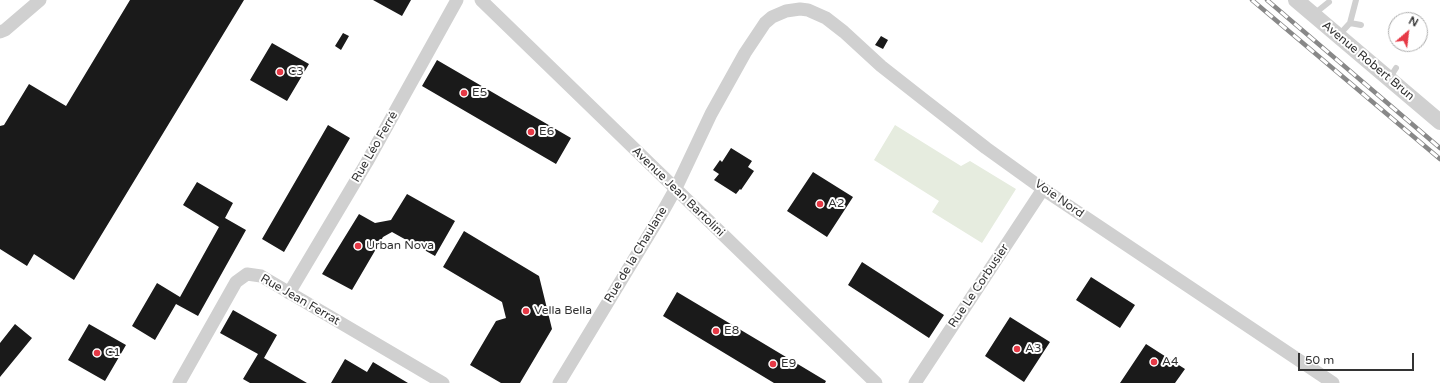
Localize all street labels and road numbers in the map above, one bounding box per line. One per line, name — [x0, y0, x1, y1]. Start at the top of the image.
street label: Avenue Robert Brun — [1319, 18, 1417, 104]
street label: Rue Léo Ferré — [349, 109, 401, 185]
street label: Avenue Jean Bartolini — [629, 144, 727, 240]
street label: Voie Nord — [1032, 177, 1086, 221]
street label: Rue de la Chaulane — [602, 204, 670, 306]
street label: Rue Le Corbusier — [946, 241, 1012, 331]
street label: Rue Jean Ferrat — [258, 271, 342, 329]

